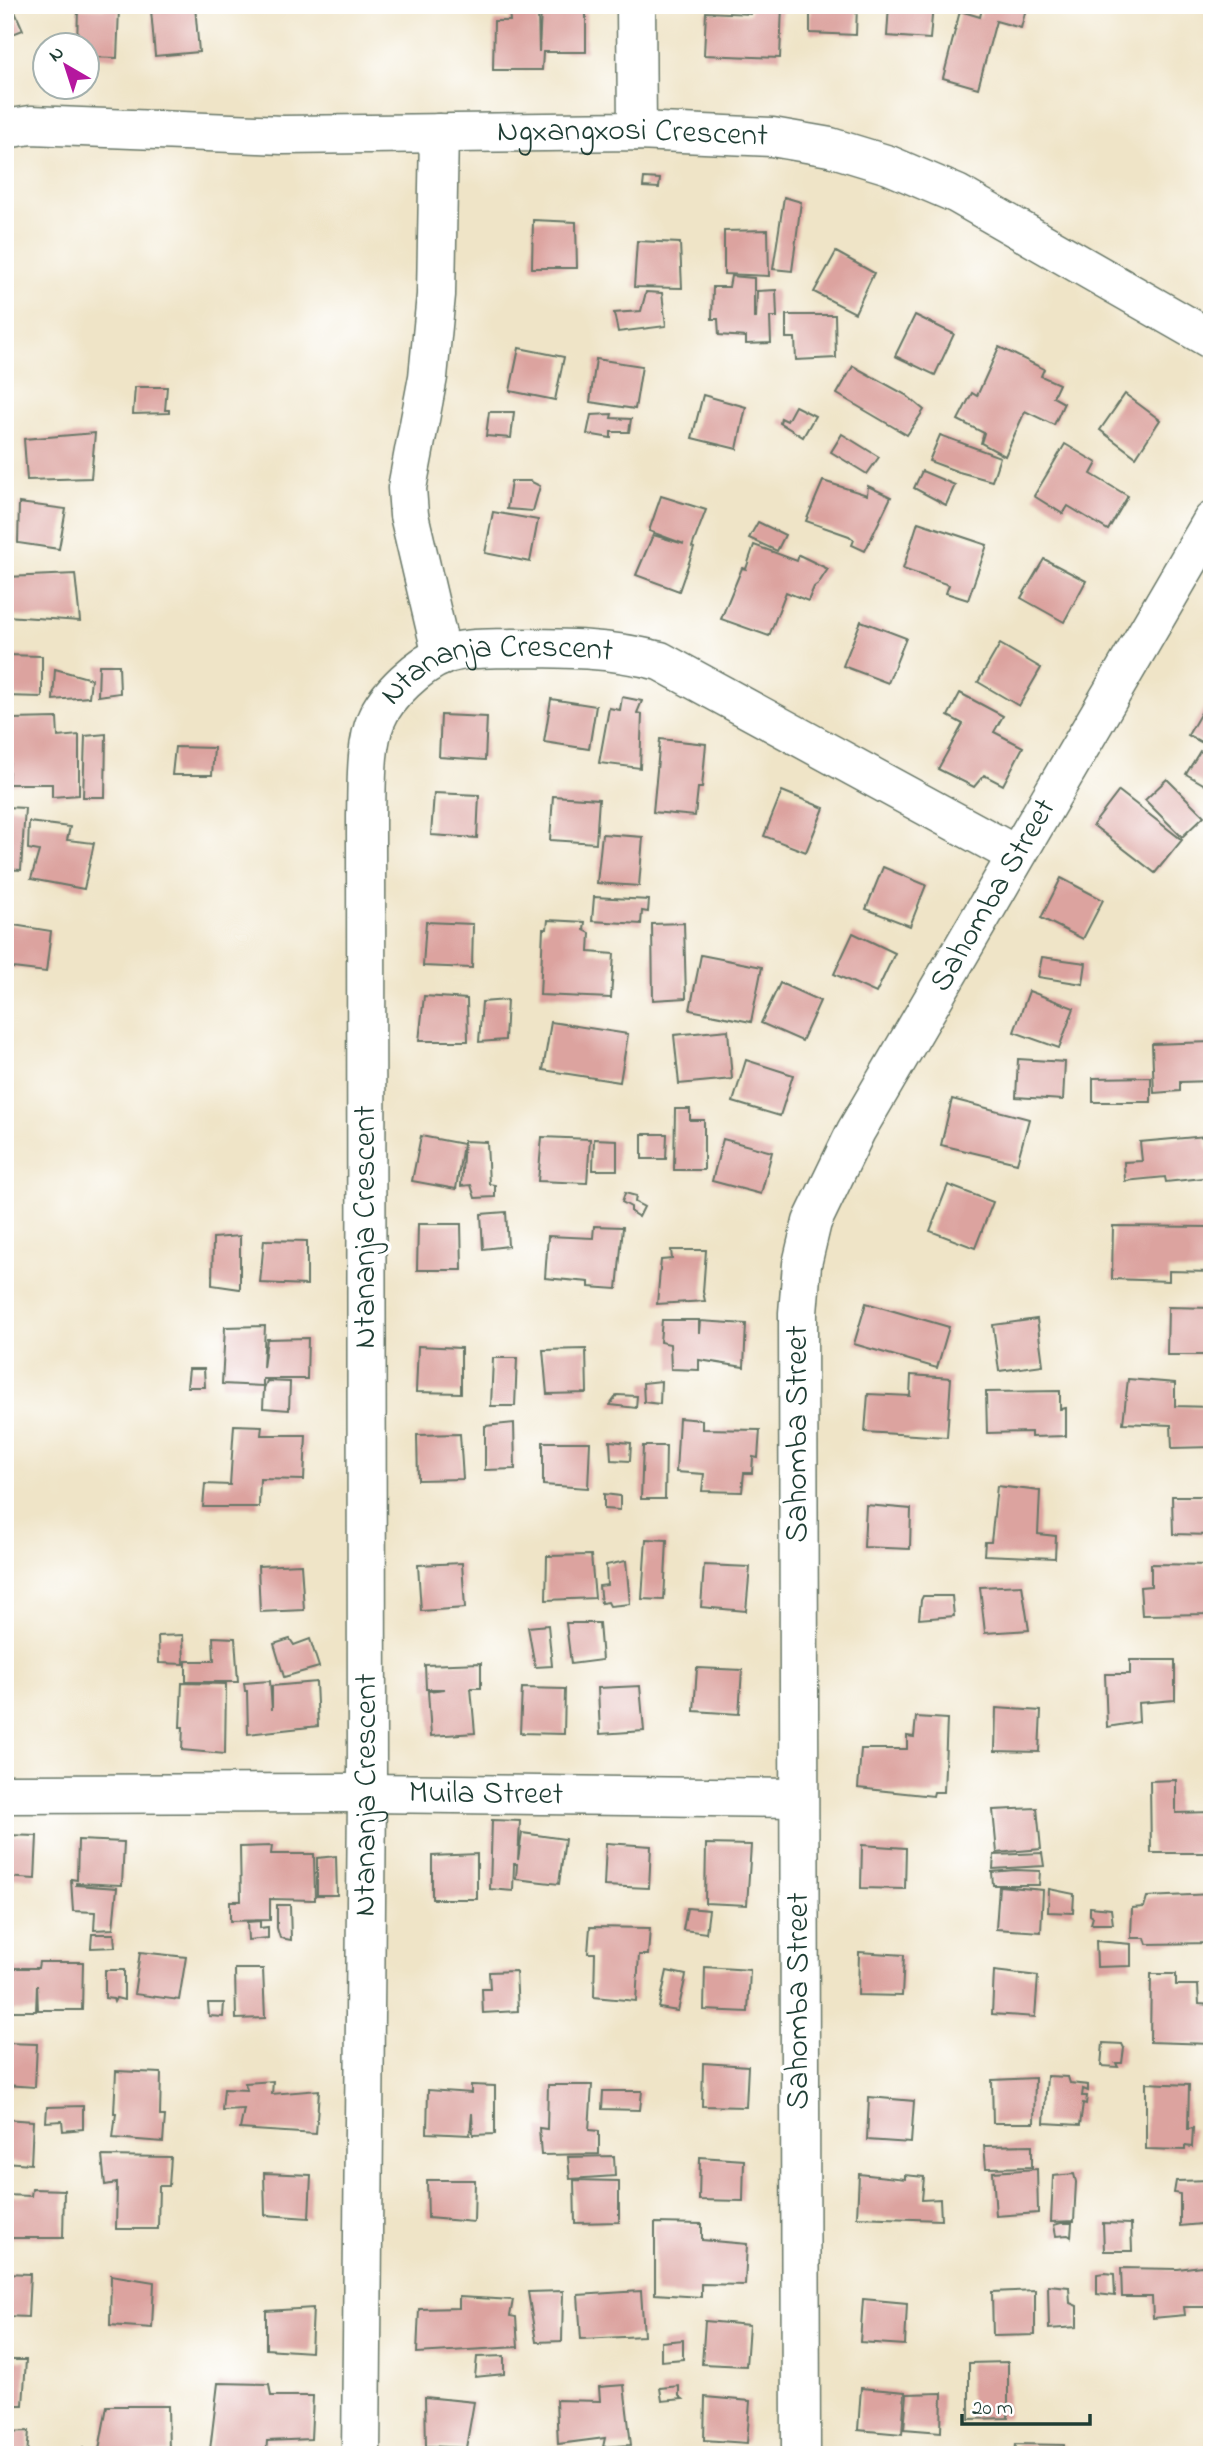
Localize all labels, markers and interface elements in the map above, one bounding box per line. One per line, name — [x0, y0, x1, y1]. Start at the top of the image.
north arrow — [32, 32, 102, 102]
text: N — [43, 40, 70, 69]
street label: Ngxangxosi Crescent — [497, 107, 769, 160]
street label: Ntananja Crescent — [369, 624, 616, 716]
street label: Sahomba Street — [918, 790, 1069, 1001]
street label: Ntananja Crescent — [343, 1105, 390, 1349]
street label: Sahomba Street — [775, 1325, 822, 1543]
street label: Ntananja Crescent — [342, 1673, 391, 1917]
street label: Muila Street — [408, 1770, 564, 1819]
street label: Sahomba Street — [776, 1892, 823, 2110]
scale bar — [962, 2383, 1089, 2427]
text: 20 m — [972, 2394, 1013, 2424]

